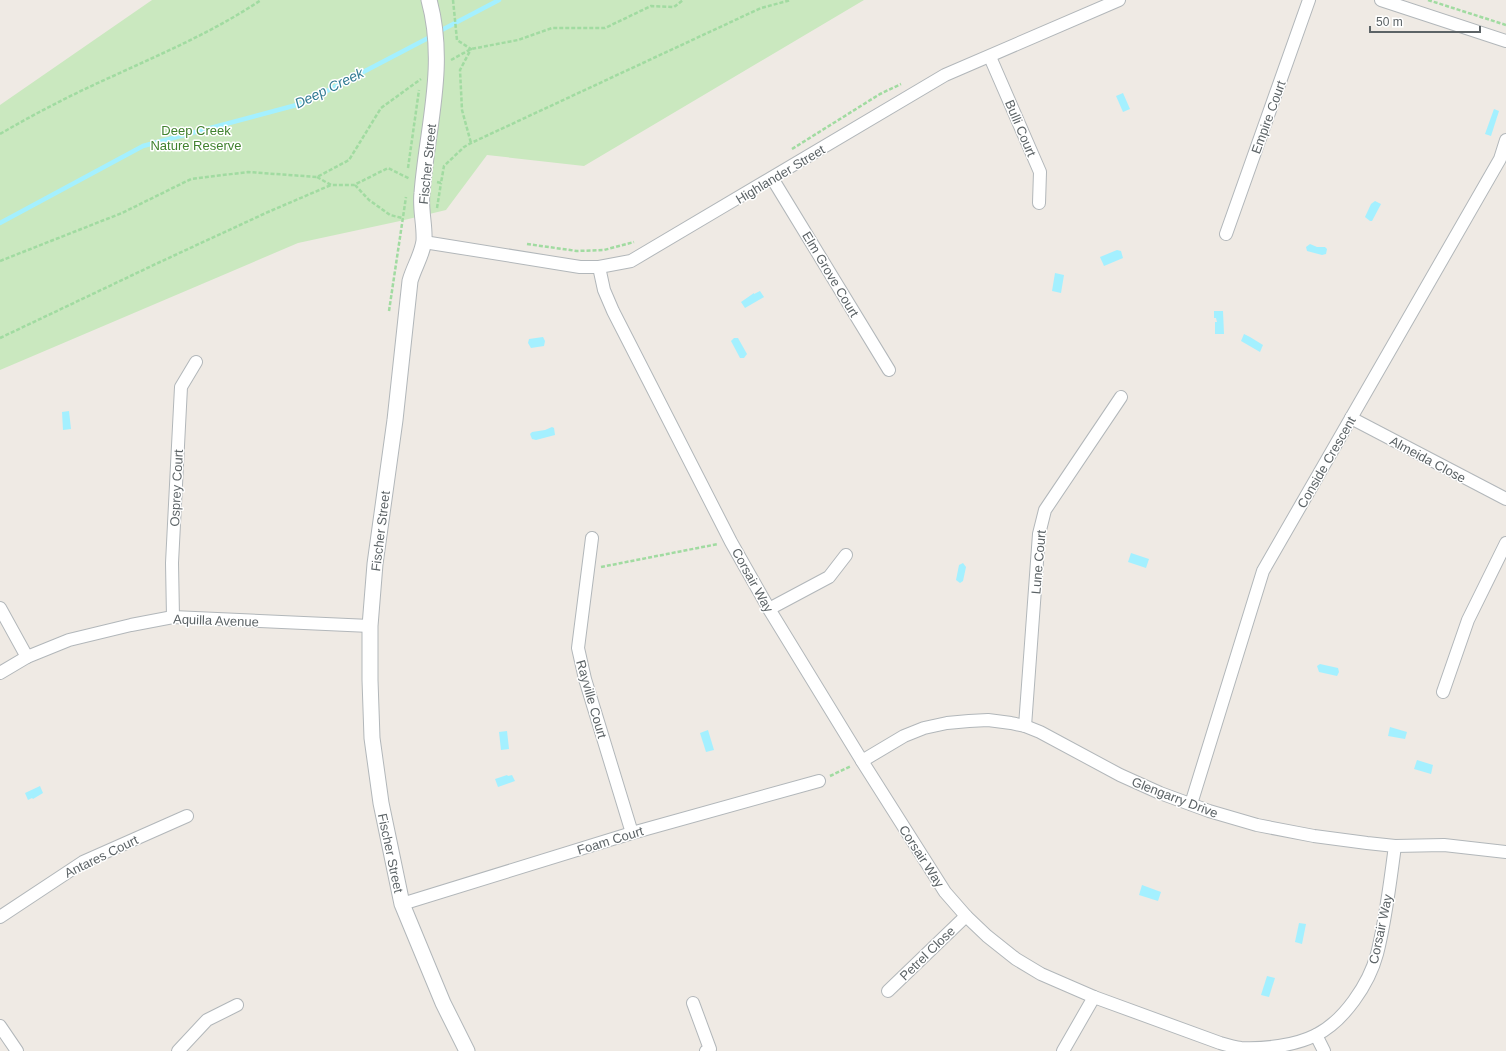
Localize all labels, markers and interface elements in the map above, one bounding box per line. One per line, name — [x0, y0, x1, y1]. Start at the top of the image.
scale bar — [1370, 8, 1480, 34]
text: 50 m — [1376, 15, 1403, 29]
water label: Deep Creek — [292, 64, 367, 112]
street label: Empire Court — [1248, 78, 1289, 156]
street label: Bulli Court — [1002, 98, 1039, 159]
park label: Deep Creek Nature Reserve — [150, 123, 242, 153]
street label: Fischer Street — [416, 123, 439, 205]
street label: Highlander Street — [733, 142, 828, 207]
street label: Elm Grove Court — [799, 229, 862, 320]
street label: Conside Crescent — [1294, 413, 1359, 511]
street label: Almeida Close — [1387, 433, 1468, 486]
street label: Osprey Court — [167, 449, 186, 527]
street label: Fischer Street — [368, 490, 393, 572]
street label: Lune Court — [1028, 529, 1049, 595]
street label: Corsair Way — [729, 546, 777, 615]
street label: Aquilla Avenue — [173, 612, 259, 629]
street label: Rayville Court — [573, 658, 610, 740]
street label: Glengarry Drive — [1130, 774, 1220, 821]
street label: Fischer Street — [375, 812, 406, 895]
street label: Corsair Way — [896, 822, 947, 891]
street label: Foam Court — [575, 823, 646, 858]
street label: Antares Court — [62, 832, 141, 881]
street label: Corsair Way — [1366, 892, 1395, 965]
street label: Petrel Close — [897, 923, 958, 983]

